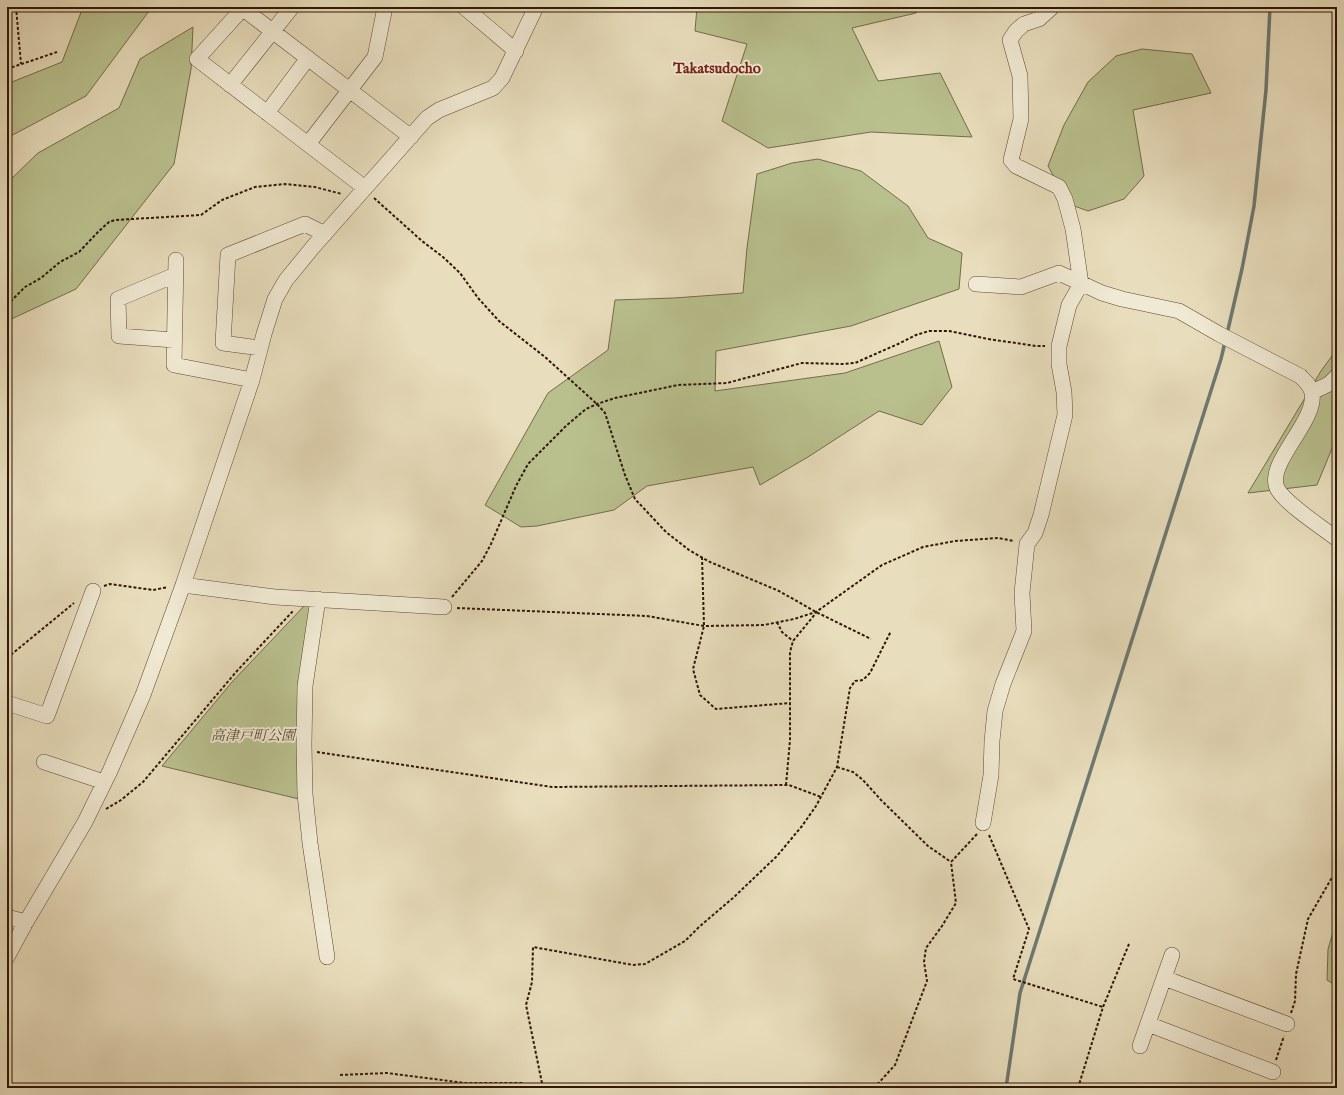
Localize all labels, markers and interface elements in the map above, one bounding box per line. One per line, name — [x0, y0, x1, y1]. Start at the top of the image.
district label: Takatsudocho — [672, 59, 761, 78]
park label: 高津戸町公園 — [211, 727, 297, 745]

